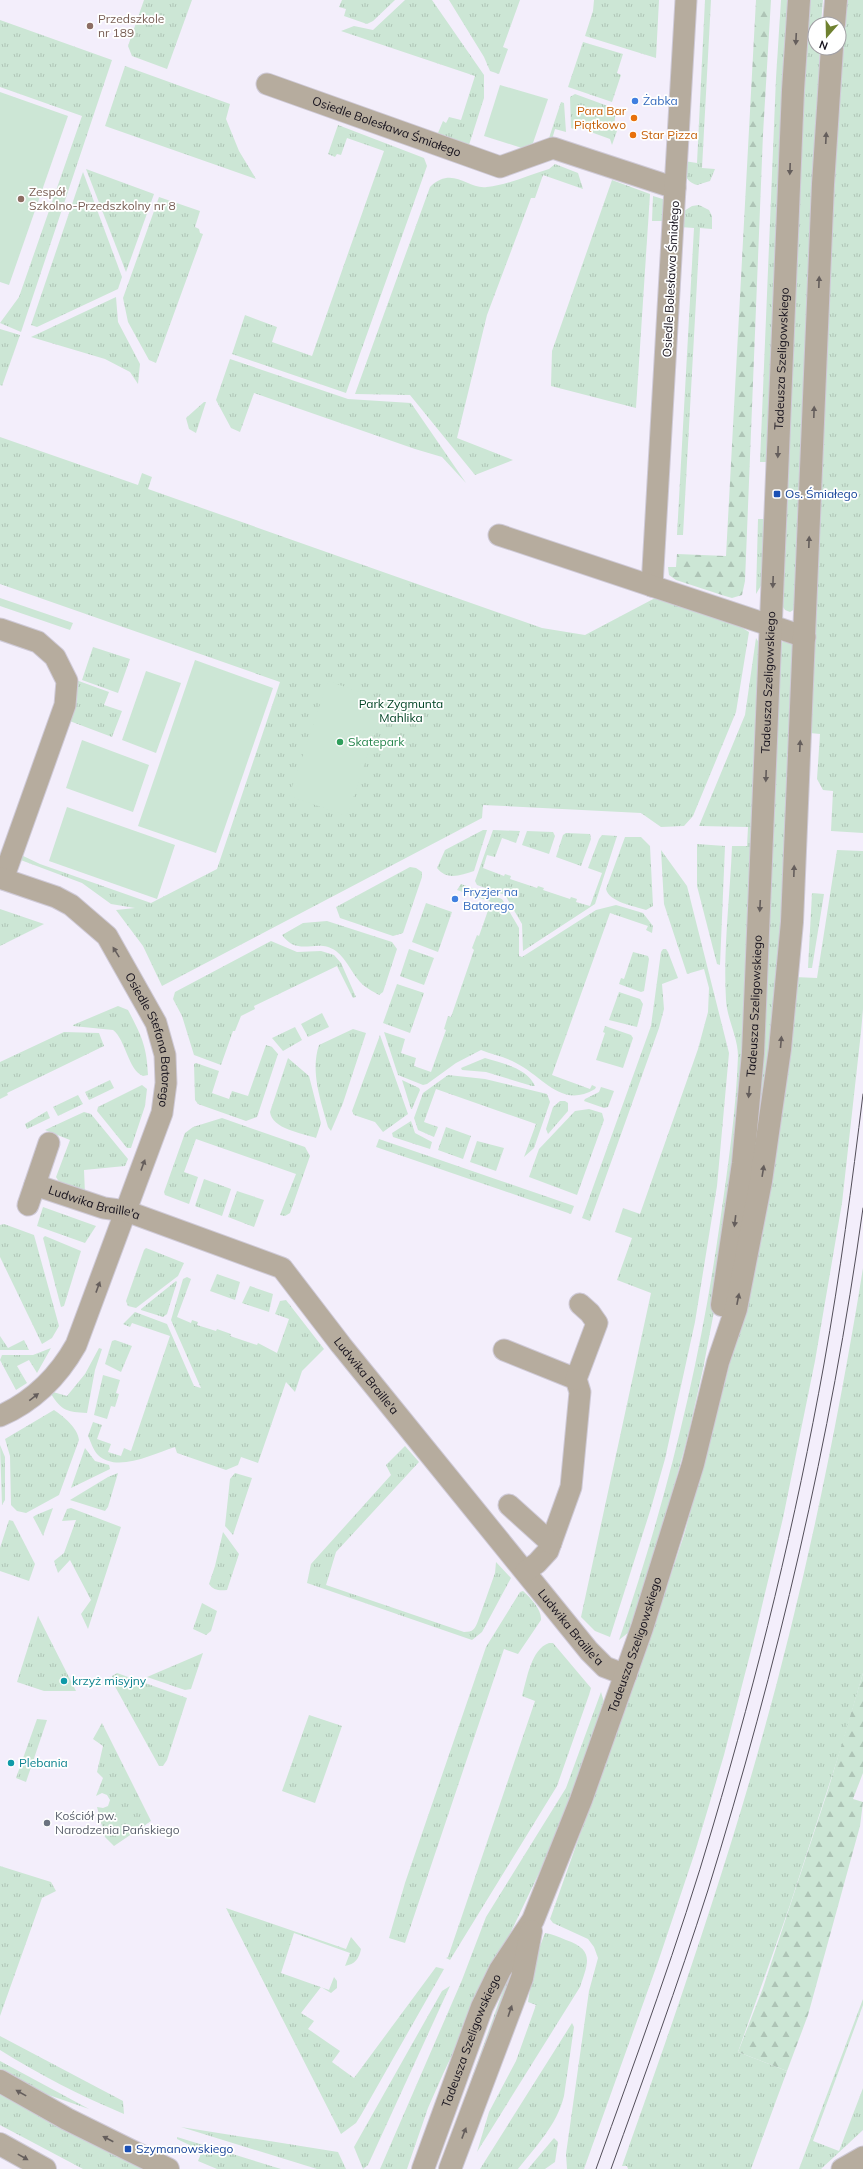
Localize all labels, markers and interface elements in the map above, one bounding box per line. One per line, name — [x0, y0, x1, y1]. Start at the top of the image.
place label: Przedszkole nr 189 — [98, 11, 164, 40]
north arrow — [807, 16, 847, 56]
marker: Przedszkole nr 189 — [85, 21, 95, 31]
one-way arrow — [793, 33, 799, 46]
text: N — [817, 37, 830, 53]
street label: Osiedle Bolesława Śmiałego — [310, 93, 463, 160]
place label: Żabka — [643, 93, 678, 108]
marker: Żabka — [630, 96, 640, 106]
place label: Para Bar Piątkowo — [574, 103, 627, 132]
marker: Para Bar Piątkowo — [629, 113, 639, 123]
place label: Star Pizza — [641, 127, 698, 142]
marker: Star Pizza — [628, 130, 638, 140]
one-way arrow — [822, 132, 829, 144]
one-way arrow — [787, 163, 793, 176]
place label: Zespół Szkolno-Przedszkolny nr 8 — [29, 184, 176, 213]
marker: Zespół Szkolno-Przedszkolny nr 8 — [16, 194, 26, 204]
street label: Osiedle Bolesława Śmiałego — [659, 200, 682, 358]
one-way arrow — [816, 276, 823, 288]
street label: Tadeusza Szeligowskiego — [771, 287, 792, 430]
one-way arrow — [811, 405, 817, 418]
one-way arrow — [775, 446, 782, 458]
place label: Os. Śmiałego — [785, 486, 858, 501]
marker: Os. Śmiałego — [772, 489, 782, 499]
one-way arrow — [806, 535, 812, 548]
one-way arrow — [770, 576, 777, 588]
street label: Tadeusza Szeligowskiego — [757, 611, 778, 754]
park label: Park Zygmunta Mahlika — [359, 696, 443, 725]
place label: Skatepark — [348, 734, 405, 749]
marker: Skatepark — [335, 737, 345, 747]
one-way arrow — [796, 740, 803, 752]
one-way arrow — [762, 770, 769, 782]
one-way arrow — [791, 864, 797, 877]
place label: Fryzjer na Batorego — [463, 884, 518, 913]
marker: Fryzjer na Batorego — [450, 894, 460, 904]
one-way arrow — [757, 900, 763, 913]
street label: Tadeusza Szeligowskiego — [743, 934, 765, 1078]
one-way arrow — [113, 946, 120, 958]
street label: Osiedle Stefana Batorego — [122, 970, 174, 1108]
one-way arrow — [777, 1036, 784, 1048]
one-way arrow — [746, 1086, 752, 1098]
one-way arrow — [140, 1158, 146, 1170]
one-way arrow — [760, 1165, 766, 1177]
street label: Ludwika Braille'a — [47, 1182, 142, 1223]
one-way arrow — [732, 1215, 738, 1227]
one-way arrow — [96, 1280, 102, 1292]
one-way arrow — [735, 1293, 741, 1305]
street label: Ludwika Braille'a — [331, 1334, 402, 1417]
one-way arrow — [28, 1392, 39, 1401]
street label: Tadeusza Szeligowskiego — [605, 1575, 664, 1715]
street label: Ludwika Braille'a — [535, 1586, 607, 1668]
place label: krzyż misyjny — [72, 1673, 147, 1688]
marker: krzyż misyjny — [59, 1676, 69, 1686]
place label: Plebania — [19, 1755, 68, 1770]
marker: Plebania — [6, 1758, 16, 1768]
place label: Kościół pw. Narodzenia Pańskiego — [55, 1808, 180, 1837]
marker: Kościół pw. Narodzenia Pańskiego — [42, 1818, 52, 1828]
street label: Tadeusza Szeligowskiego — [438, 1971, 504, 2110]
one-way arrow — [507, 2005, 513, 2017]
one-way arrow — [15, 2090, 27, 2097]
one-way arrow — [461, 2126, 467, 2138]
one-way arrow — [102, 2136, 114, 2143]
place label: Szymanowskiego — [136, 2141, 234, 2156]
marker: Szymanowskiego — [123, 2144, 133, 2154]
one-way arrow — [17, 2153, 29, 2160]

